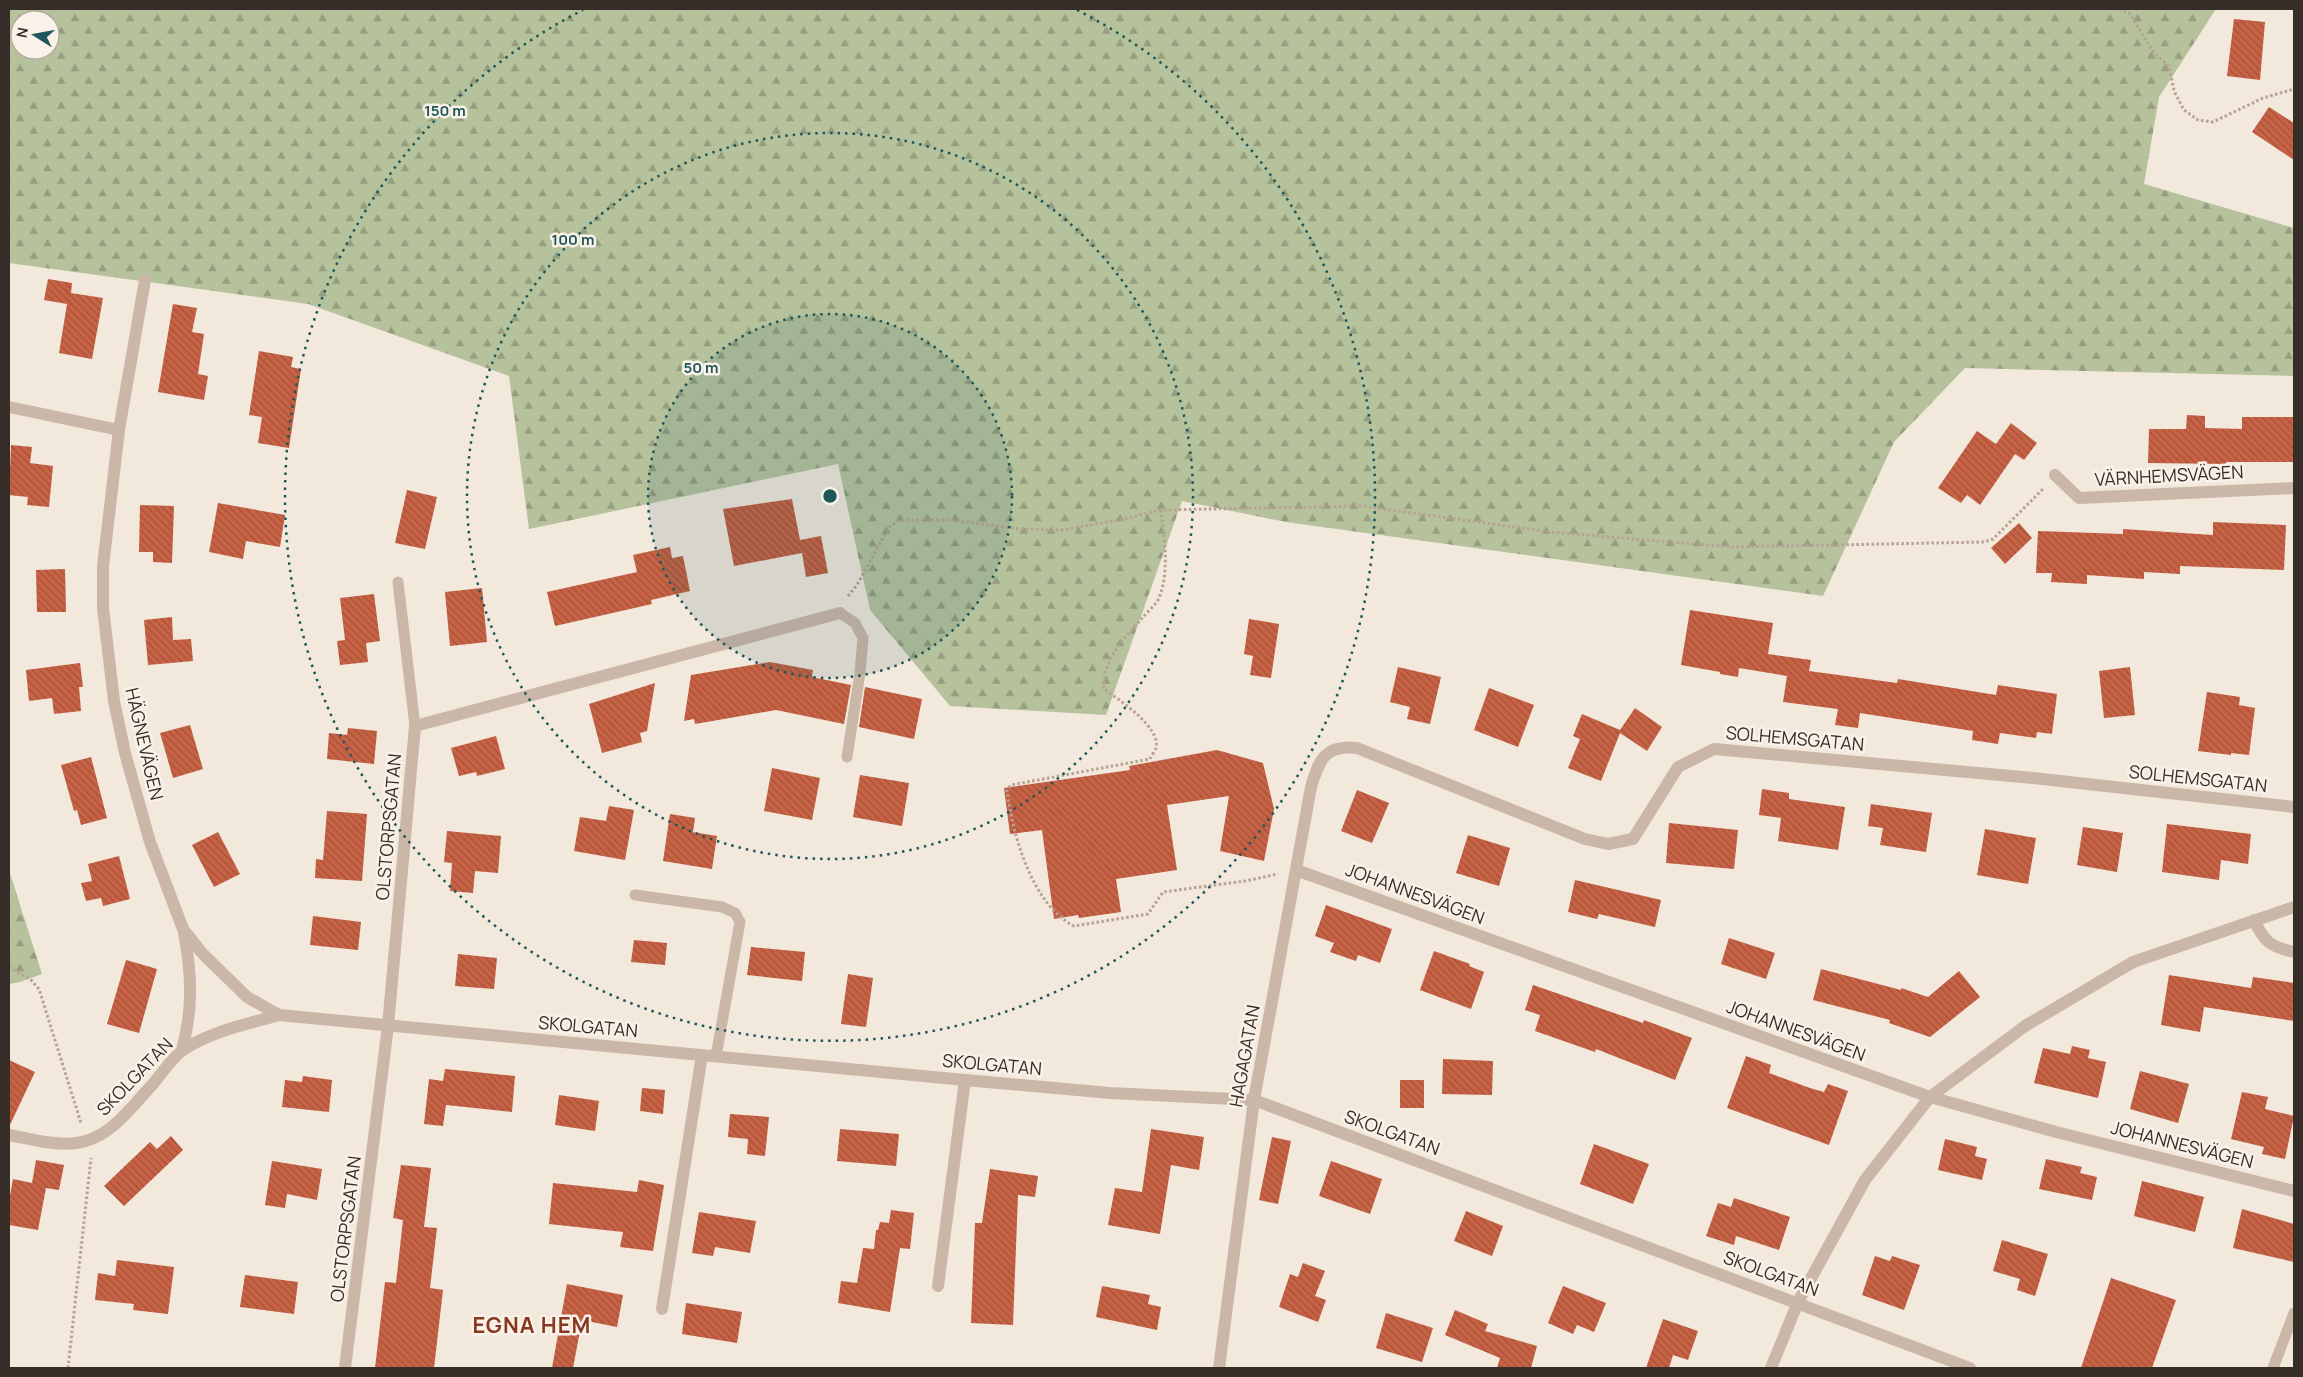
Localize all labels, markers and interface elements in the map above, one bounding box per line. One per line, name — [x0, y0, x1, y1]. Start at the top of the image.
north arrow — [10, 10, 60, 60]
text: N — [11, 26, 32, 39]
text: 150 m — [424, 100, 466, 121]
text: 100 m — [552, 229, 594, 250]
text: 50 m — [683, 357, 719, 378]
street label: VÄRNHEMSVÄGEN — [2094, 459, 2244, 491]
centre of rings — [821, 487, 839, 505]
street label: HÄGNEVÄGEN — [120, 685, 170, 802]
street label: SOLHEMSGATAN — [1725, 720, 1865, 756]
street label: OLSTORPSGATAN — [370, 753, 406, 901]
street label: SOLHEMSGATAN — [2128, 759, 2268, 797]
street label: JOHANNESVÄGEN — [1343, 857, 1488, 929]
street label: JOHANNESVÄGEN — [1724, 994, 1869, 1066]
street label: HAGAGATAN — [1223, 1003, 1265, 1109]
street label: SKOLGATAN — [537, 1010, 639, 1042]
street label: SKOLGATAN — [91, 1032, 178, 1121]
street label: SKOLGATAN — [941, 1048, 1043, 1080]
street label: SKOLGATAN — [1341, 1104, 1443, 1160]
street label: JOHANNESVÄGEN — [2108, 1115, 2256, 1173]
street label: OLSTORPSGATAN — [324, 1154, 366, 1303]
street label: SKOLGATAN — [1720, 1245, 1822, 1301]
district label: EGNA HEM — [473, 1310, 591, 1340]

